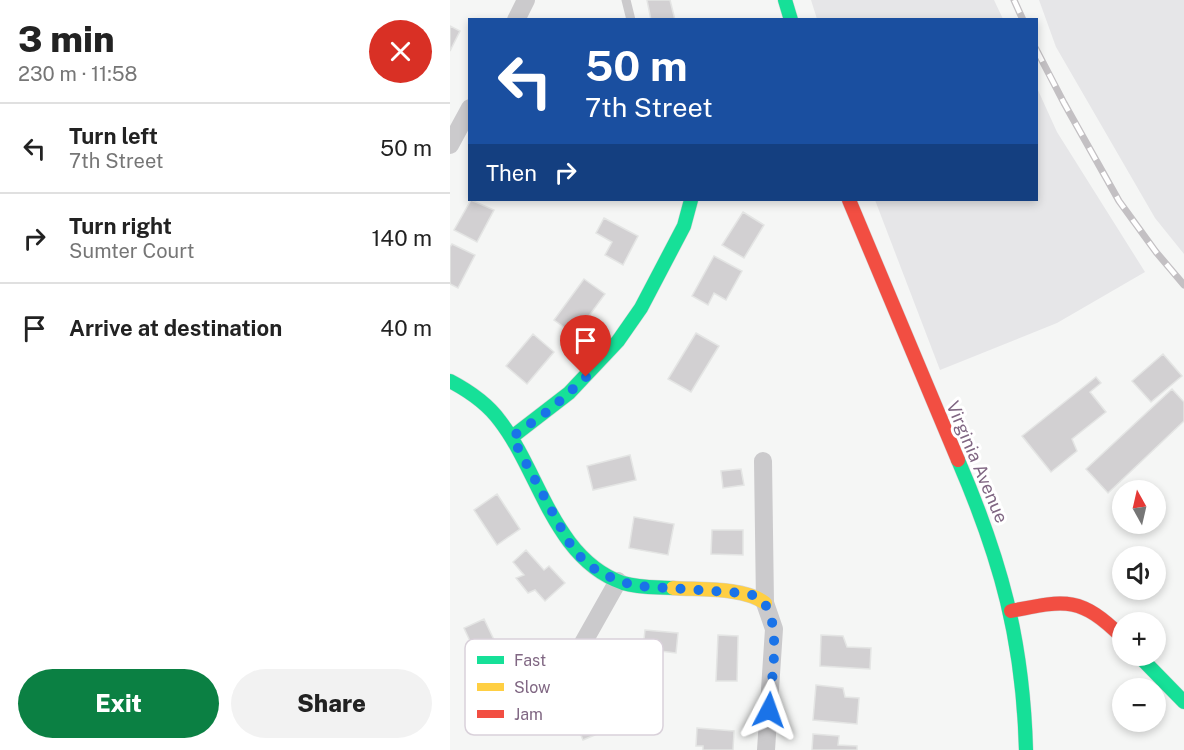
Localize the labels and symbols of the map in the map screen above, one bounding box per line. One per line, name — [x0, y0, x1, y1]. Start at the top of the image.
pin — [560, 315, 611, 377]
street label: Virginia Avenue — [942, 398, 1013, 526]
north arrow — [1112, 480, 1166, 534]
legend — [465, 639, 663, 735]
text: Fast — [514, 651, 546, 670]
text: Slow — [514, 678, 551, 697]
position arrow — [737, 678, 801, 742]
text: Jam — [514, 705, 543, 724]

